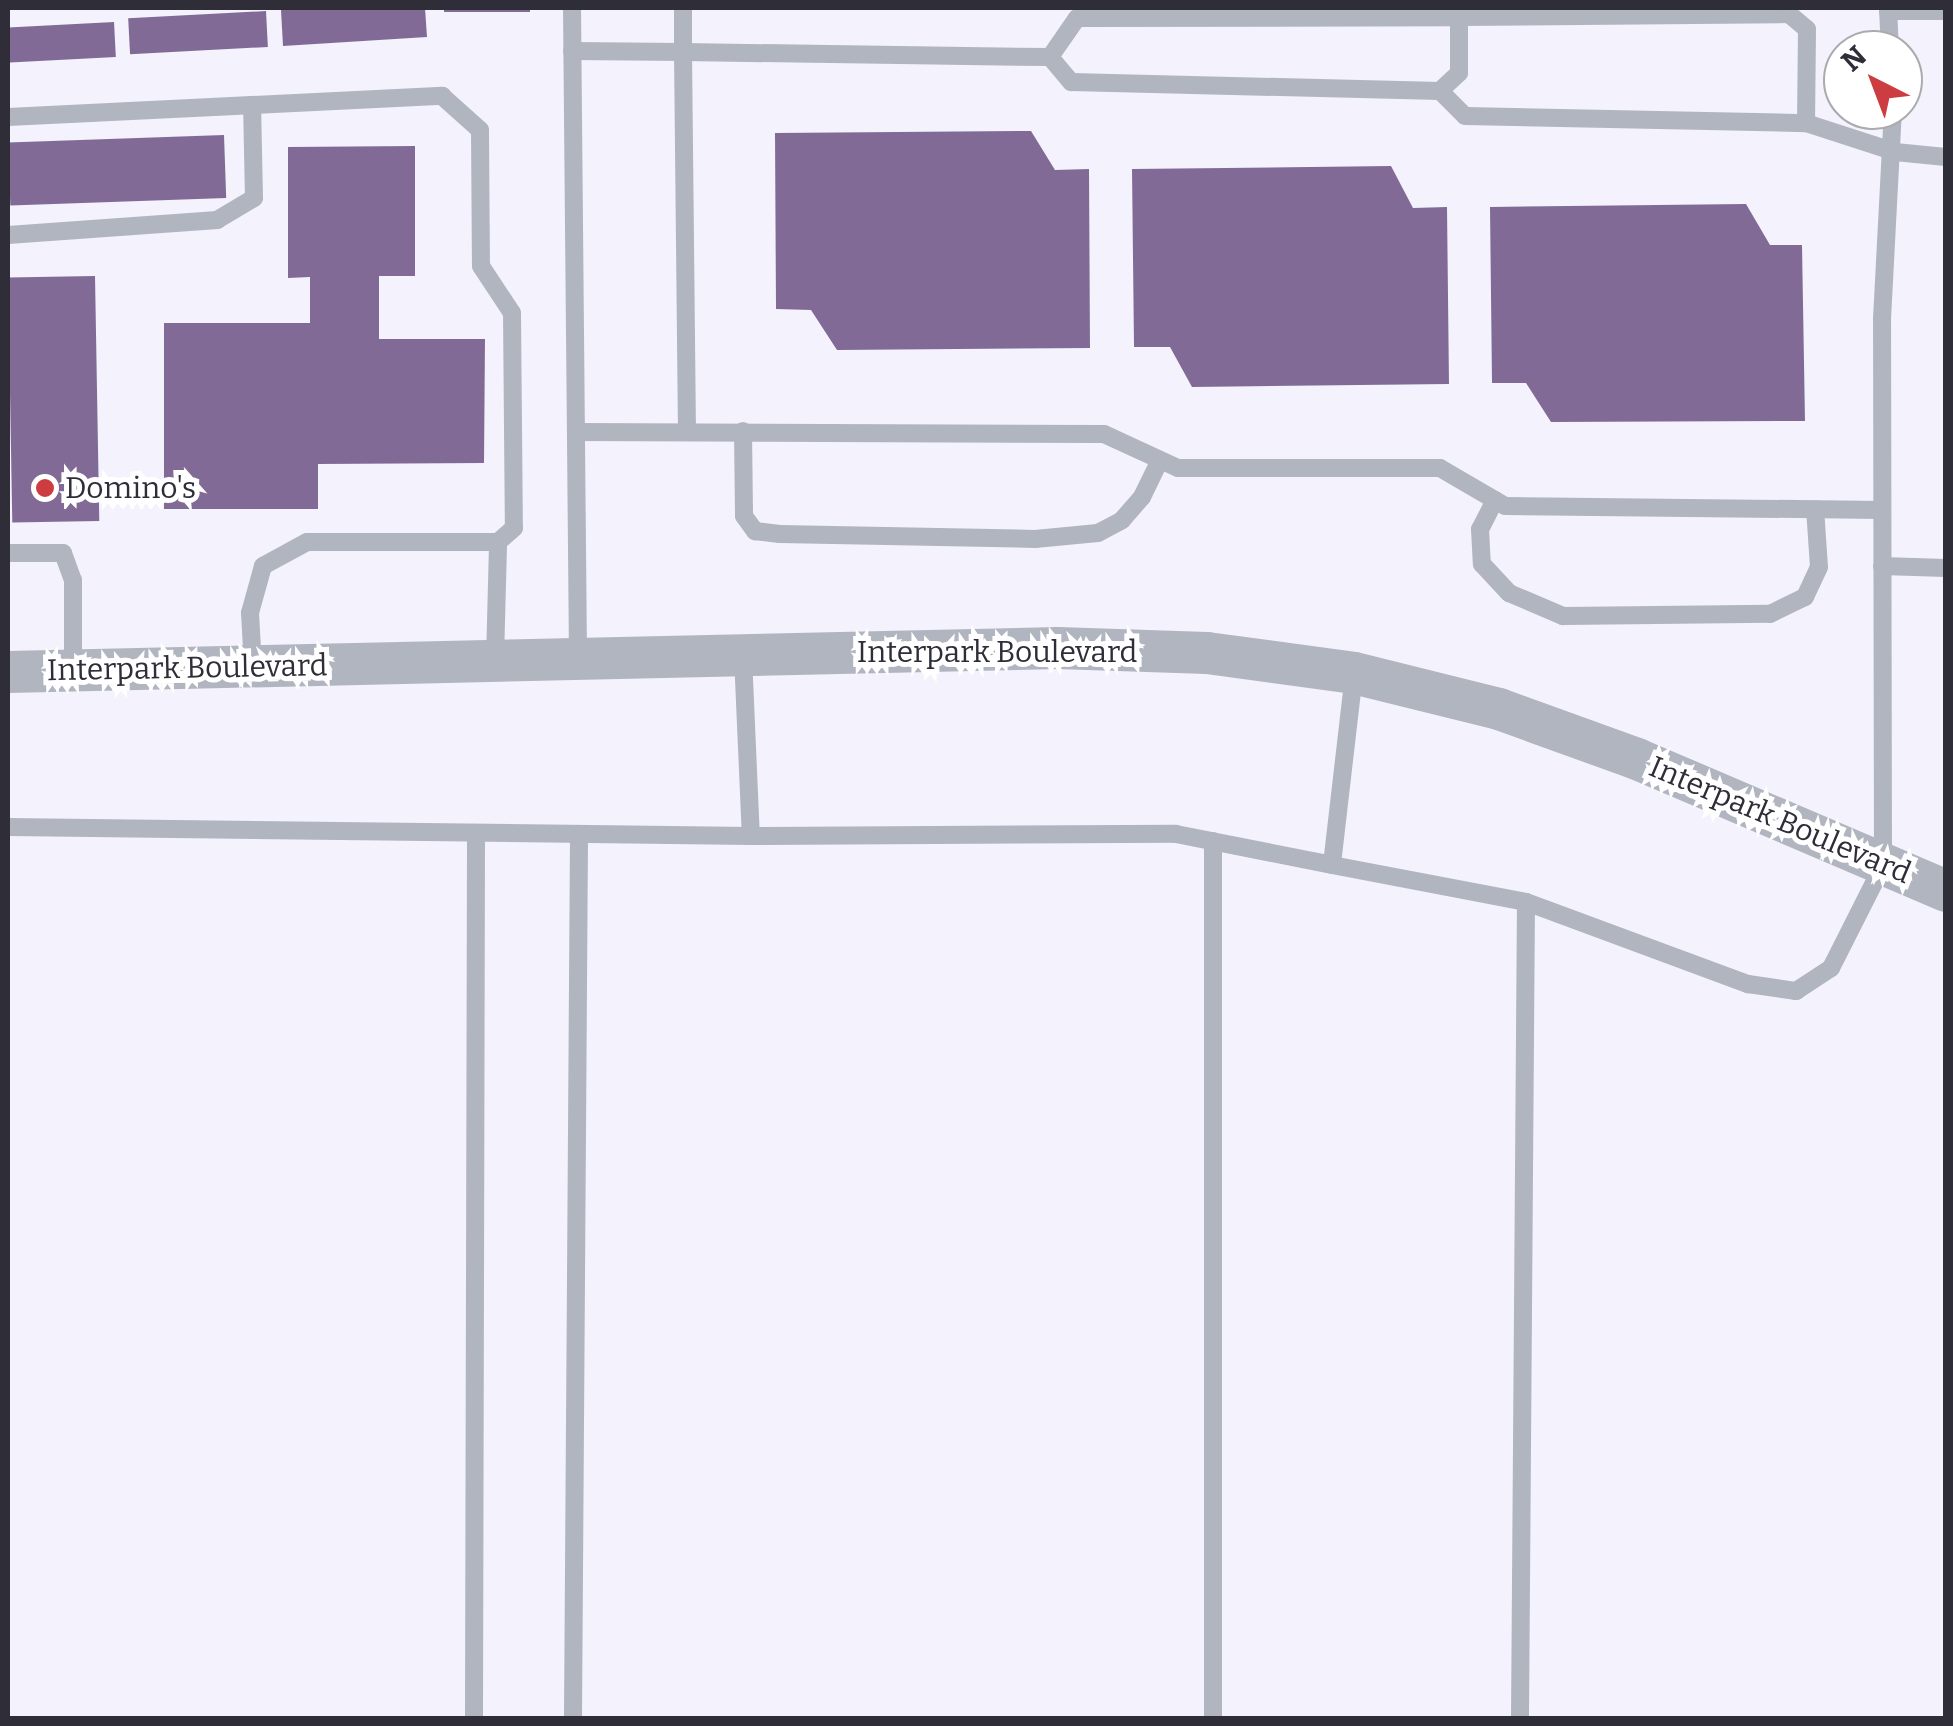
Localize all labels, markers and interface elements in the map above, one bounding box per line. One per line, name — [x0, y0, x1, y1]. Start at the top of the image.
north arrow — [1823, 30, 1923, 130]
text: N — [1835, 39, 1873, 78]
place label: Domino's — [65, 470, 196, 506]
marker: Domino's — [34, 477, 56, 499]
street label: Interpark Boulevard — [857, 634, 1137, 670]
street label: Interpark Boulevard — [46, 648, 328, 688]
street label: Interpark Boulevard — [1644, 749, 1916, 891]

